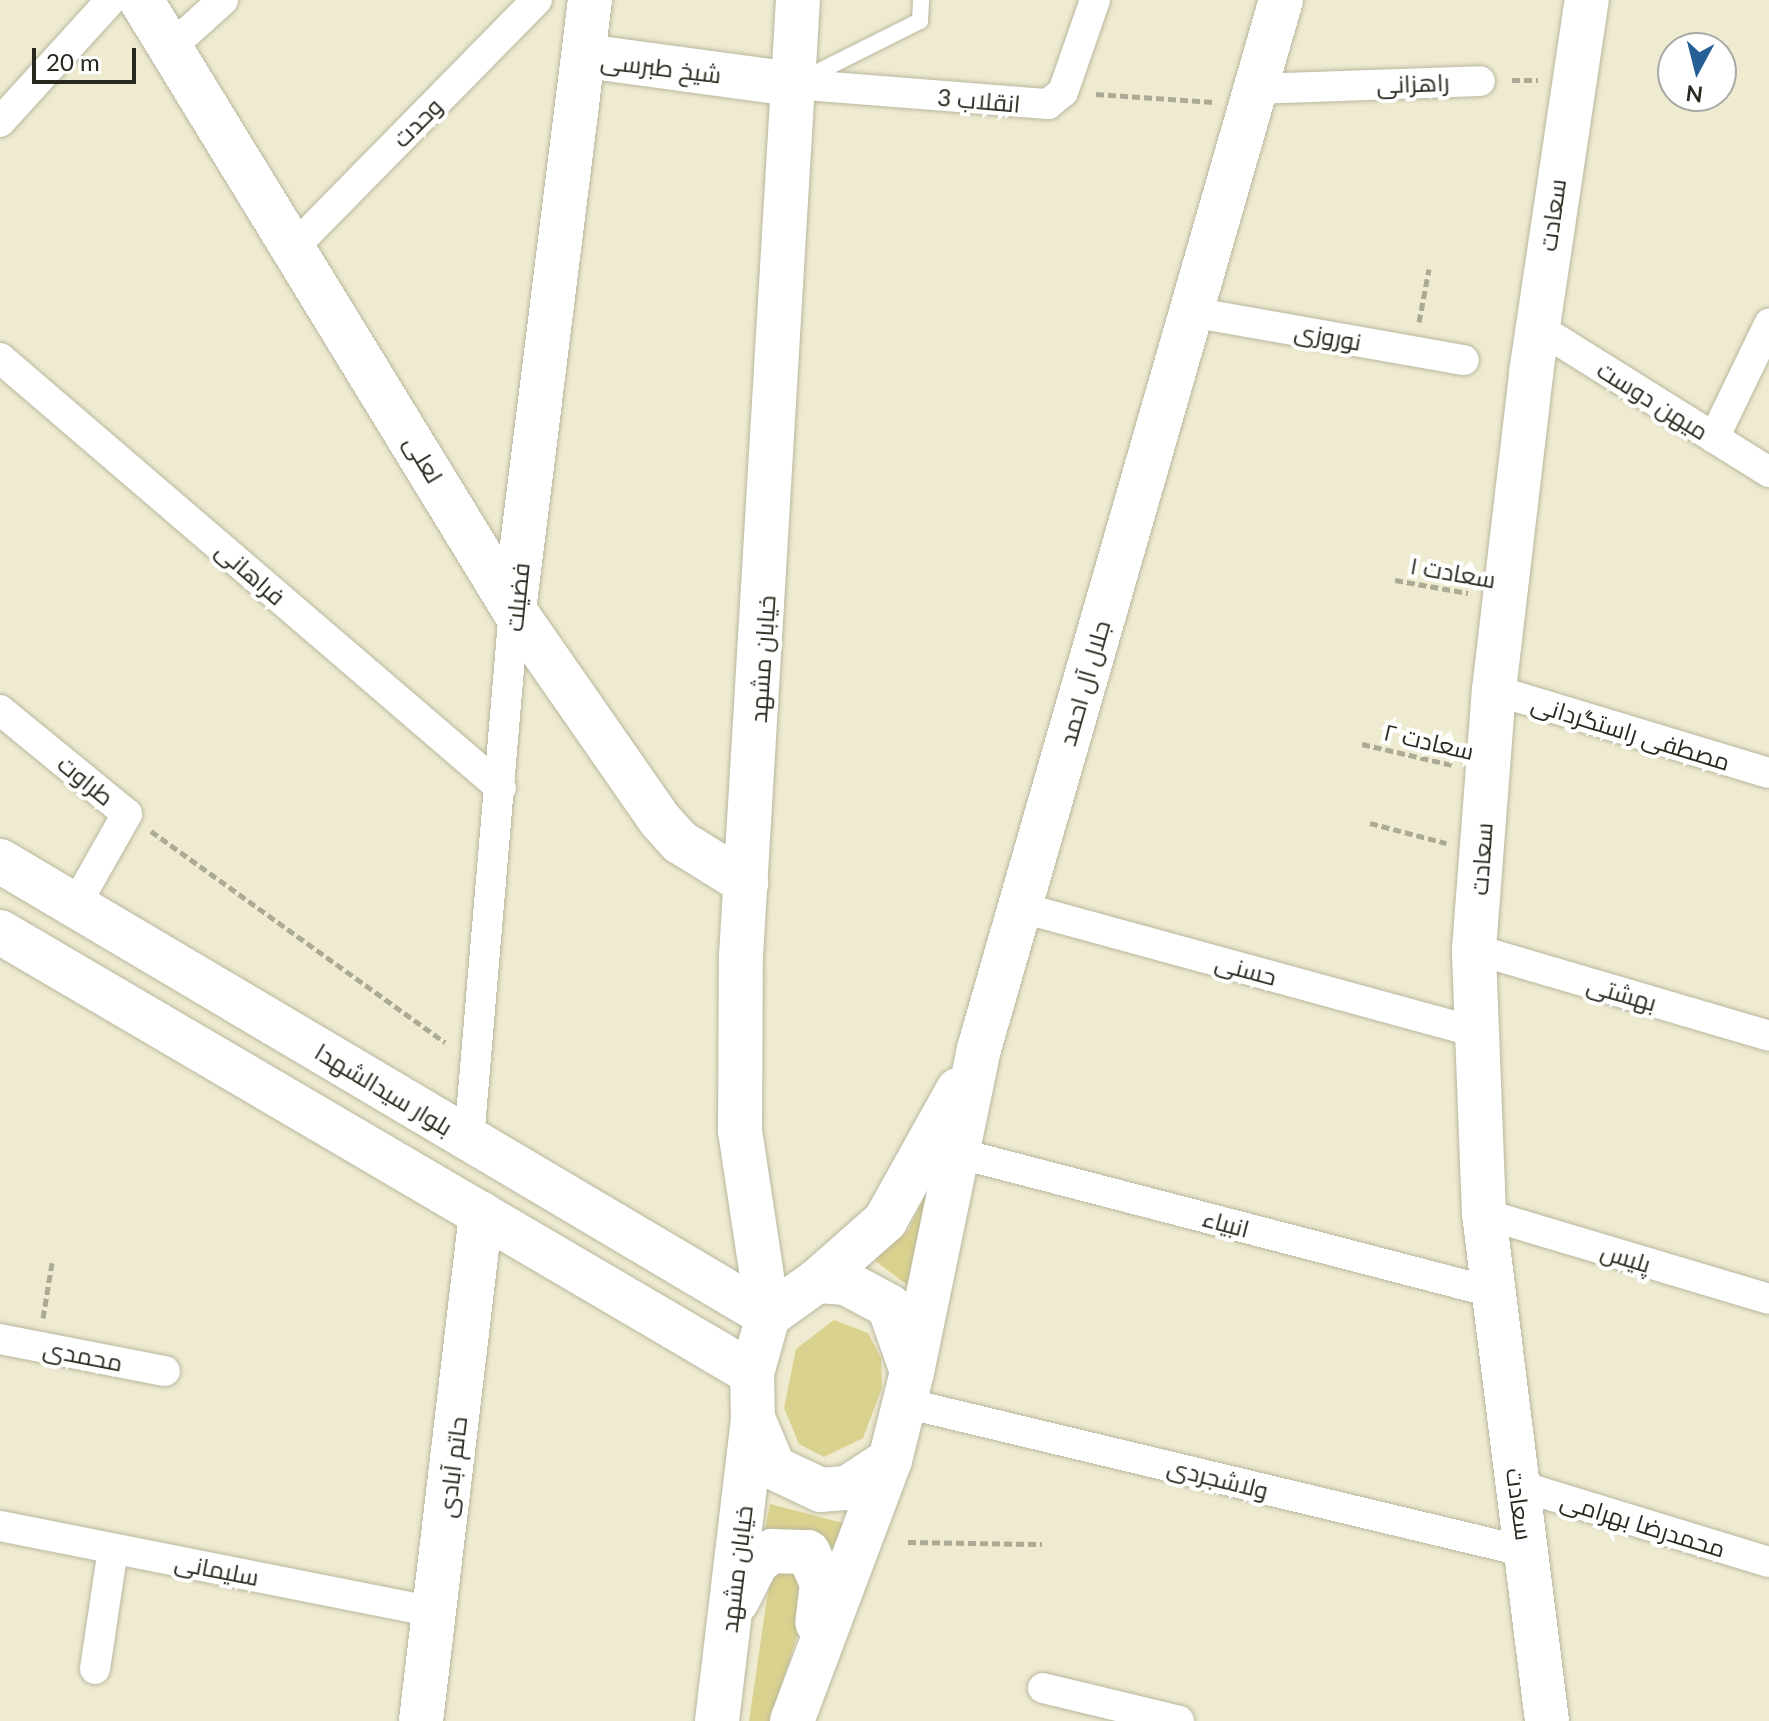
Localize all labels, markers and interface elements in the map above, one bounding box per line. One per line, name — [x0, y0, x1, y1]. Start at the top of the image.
scale bar — [36, 32, 140, 82]
north arrow — [1657, 32, 1737, 112]
street label: شیخ طبرسی — [599, 45, 723, 89]
text: 20 m — [46, 47, 100, 76]
street label: راهزانی — [1376, 67, 1450, 99]
text: N — [1684, 80, 1704, 109]
street label: انقلاب 3 — [936, 82, 1022, 118]
street label: وحدت — [386, 91, 448, 153]
street label: سعادت — [1533, 177, 1571, 253]
street label: نوروزی — [1292, 316, 1364, 356]
street label: میهن دوست — [1592, 355, 1714, 445]
street label: لعلی — [399, 430, 449, 488]
street label: فراهانی — [211, 535, 291, 611]
street label: سعادت ۱ — [1408, 550, 1498, 594]
street label: فضیلت — [499, 561, 535, 633]
street label: خیابان مشهد — [743, 594, 781, 724]
street label: جلال آل احمد — [1052, 617, 1116, 749]
street label: مصطفی راستگردانی — [1528, 688, 1734, 776]
street label: سعادت ۲ — [1381, 717, 1477, 765]
street label: طراوت — [52, 749, 120, 811]
street label: سعادت — [1464, 822, 1498, 896]
street label: حسنی — [1212, 947, 1280, 991]
street label: بهشتی — [1584, 969, 1660, 1017]
street label: بلوار سیدالشهدا — [310, 1037, 458, 1141]
street label: انبیاء — [1200, 1203, 1252, 1243]
street label: پلیس — [1598, 1236, 1654, 1278]
street label: محمدی — [41, 1333, 125, 1377]
street label: حاتم آبادی — [432, 1415, 472, 1519]
street label: ولاشجردی — [1164, 1452, 1272, 1504]
street label: سعادت — [1501, 1466, 1539, 1542]
street label: محمدرضا بهرامی — [1557, 1485, 1729, 1563]
street label: خیابان مشهد — [714, 1504, 758, 1634]
street label: سلیمانی — [172, 1547, 262, 1591]

